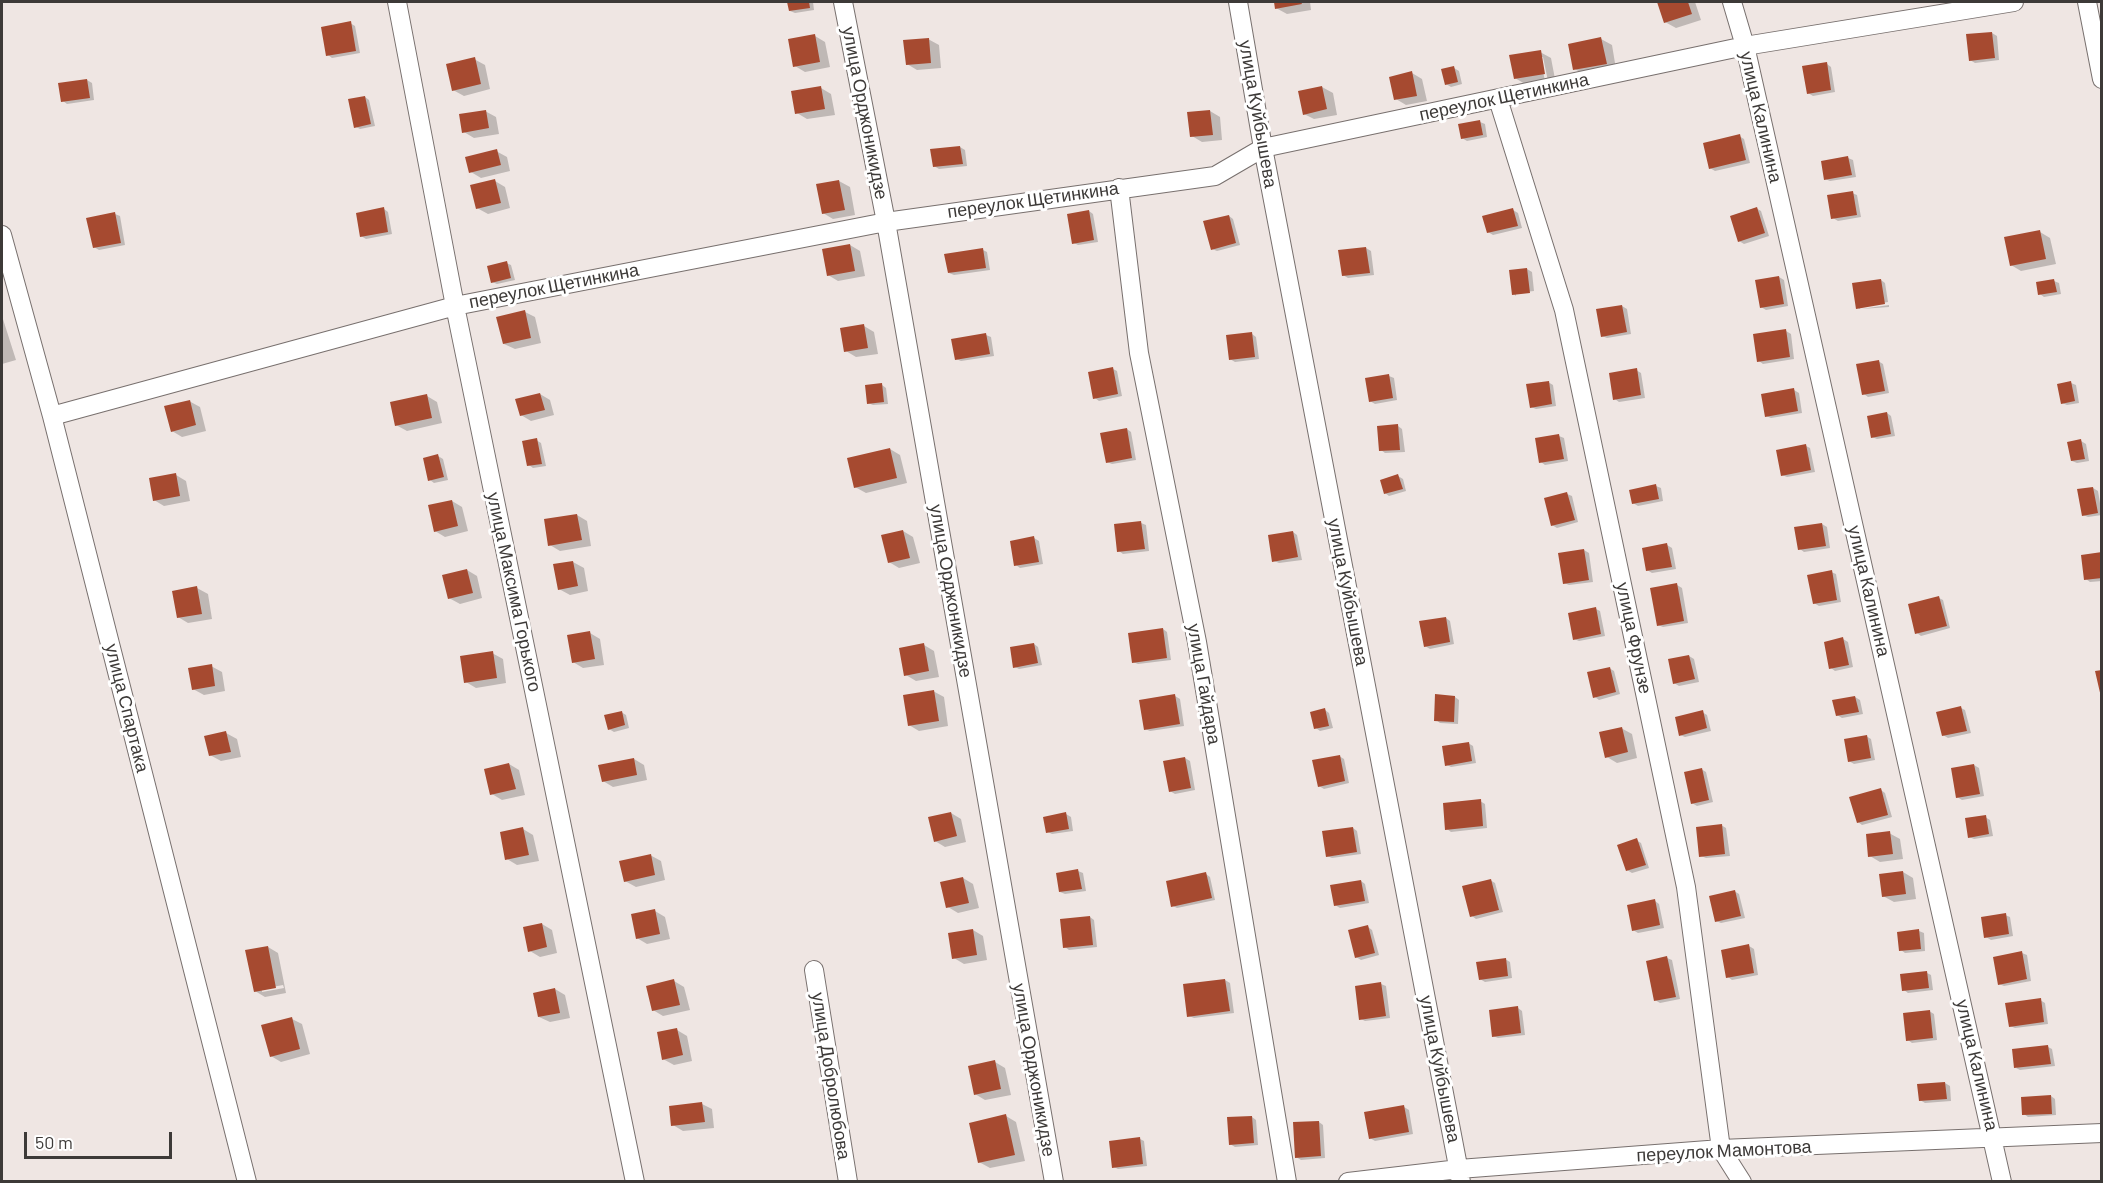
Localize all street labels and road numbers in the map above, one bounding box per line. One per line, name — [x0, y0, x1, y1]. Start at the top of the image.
street label: улица Орджоникидзе — [838, 25, 892, 201]
street label: улица Куйбышева — [1234, 38, 1282, 190]
street label: улица Калинина — [1735, 49, 1787, 185]
street label: переулок Щетинкина — [1417, 68, 1591, 126]
street label: переулок Щетинкина — [946, 177, 1120, 223]
street label: переулок Щетинкина — [467, 259, 641, 313]
street label: улица Максима Горького — [482, 490, 546, 694]
street label: улица Орджоникидзе — [925, 503, 977, 679]
street label: улица Куйбышева — [1323, 516, 1373, 668]
street label: улица Калинина — [1843, 523, 1895, 659]
street label: улица Фрунзе — [1612, 580, 1656, 696]
street label: улица Гайдара — [1183, 622, 1225, 746]
street label: улица Спартака — [101, 641, 153, 775]
street label: улица Орджоникидзе — [1008, 982, 1060, 1158]
street label: улица Добролюбова — [807, 991, 855, 1161]
street label: улица Куйбышева — [1415, 993, 1465, 1145]
street label: улица Калинина — [1951, 997, 2003, 1133]
street label: переулок Мамонтова — [1636, 1136, 1812, 1166]

